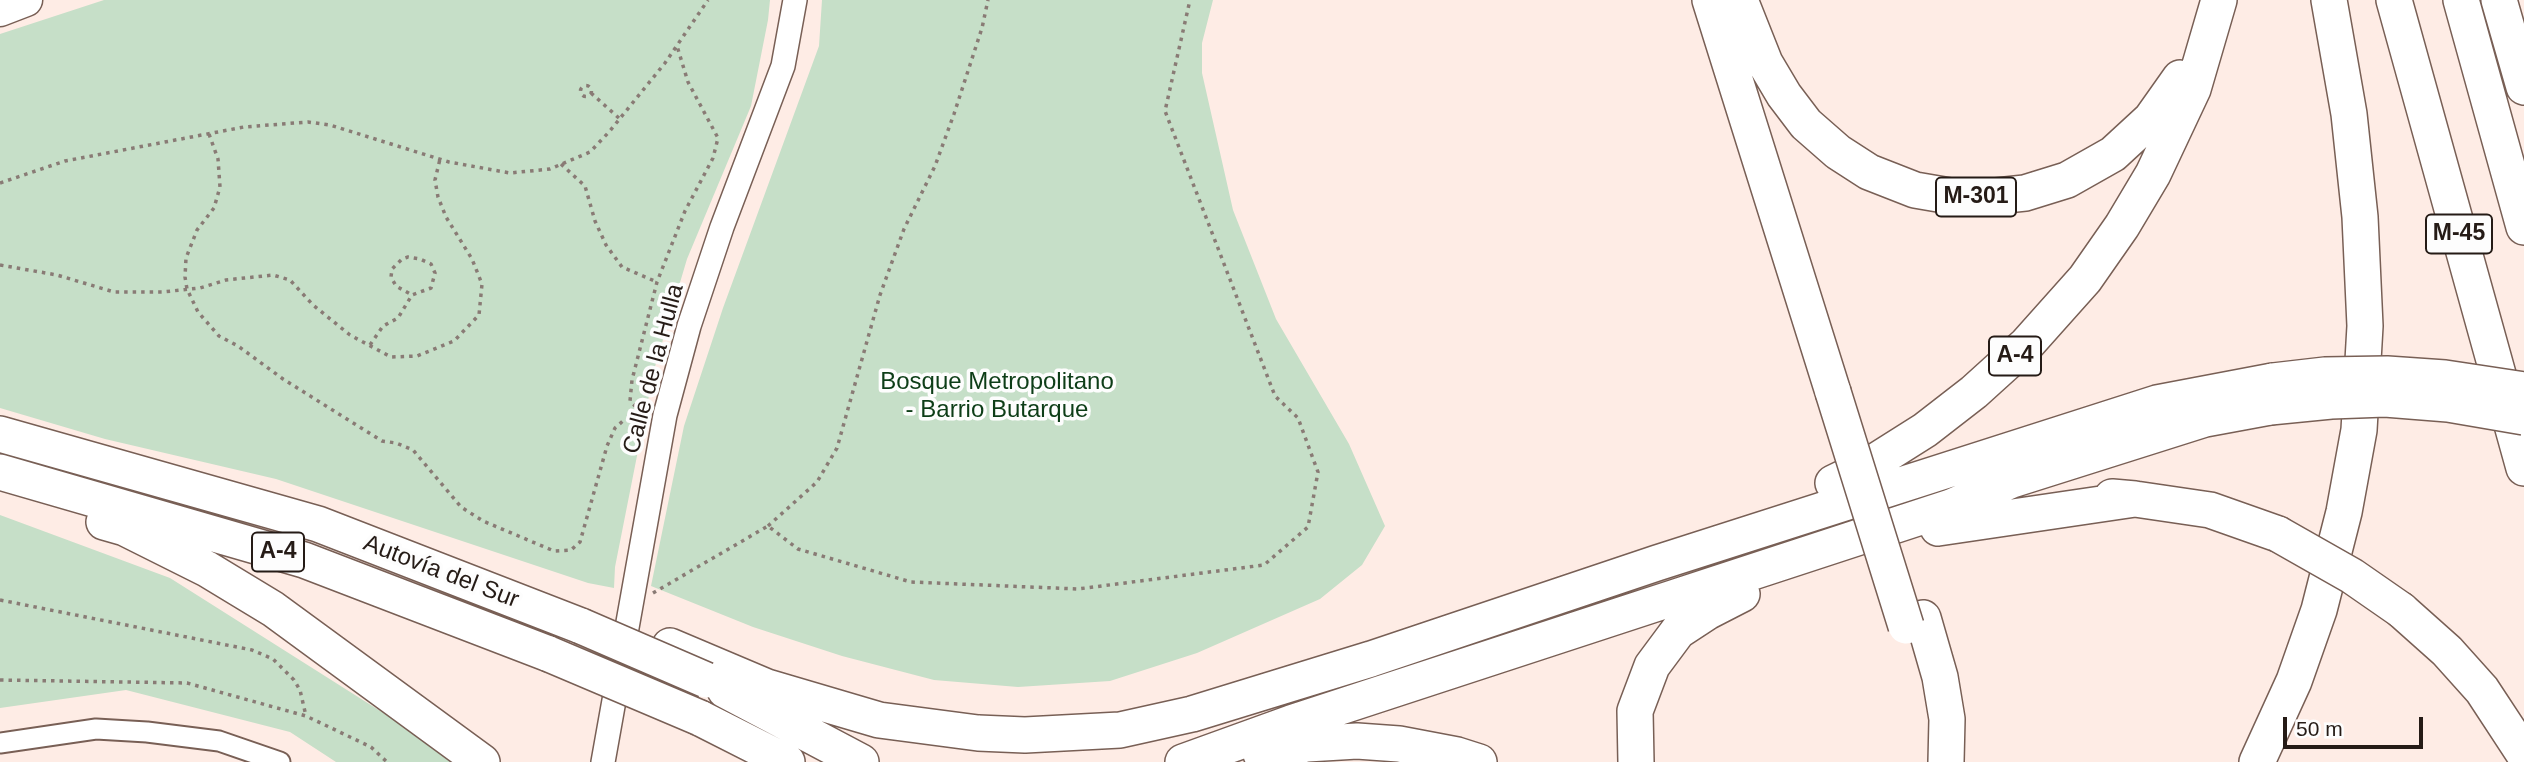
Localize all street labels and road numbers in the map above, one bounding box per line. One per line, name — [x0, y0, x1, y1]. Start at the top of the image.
road number: M-301 — [1936, 178, 2016, 216]
road number: M-45 — [2426, 215, 2492, 254]
street label: Calle de la Hulla — [617, 281, 691, 457]
road number: A-4 — [1989, 336, 2041, 376]
street label: Autovía del Sur — [359, 529, 523, 615]
road number: A-4 — [252, 532, 304, 572]

